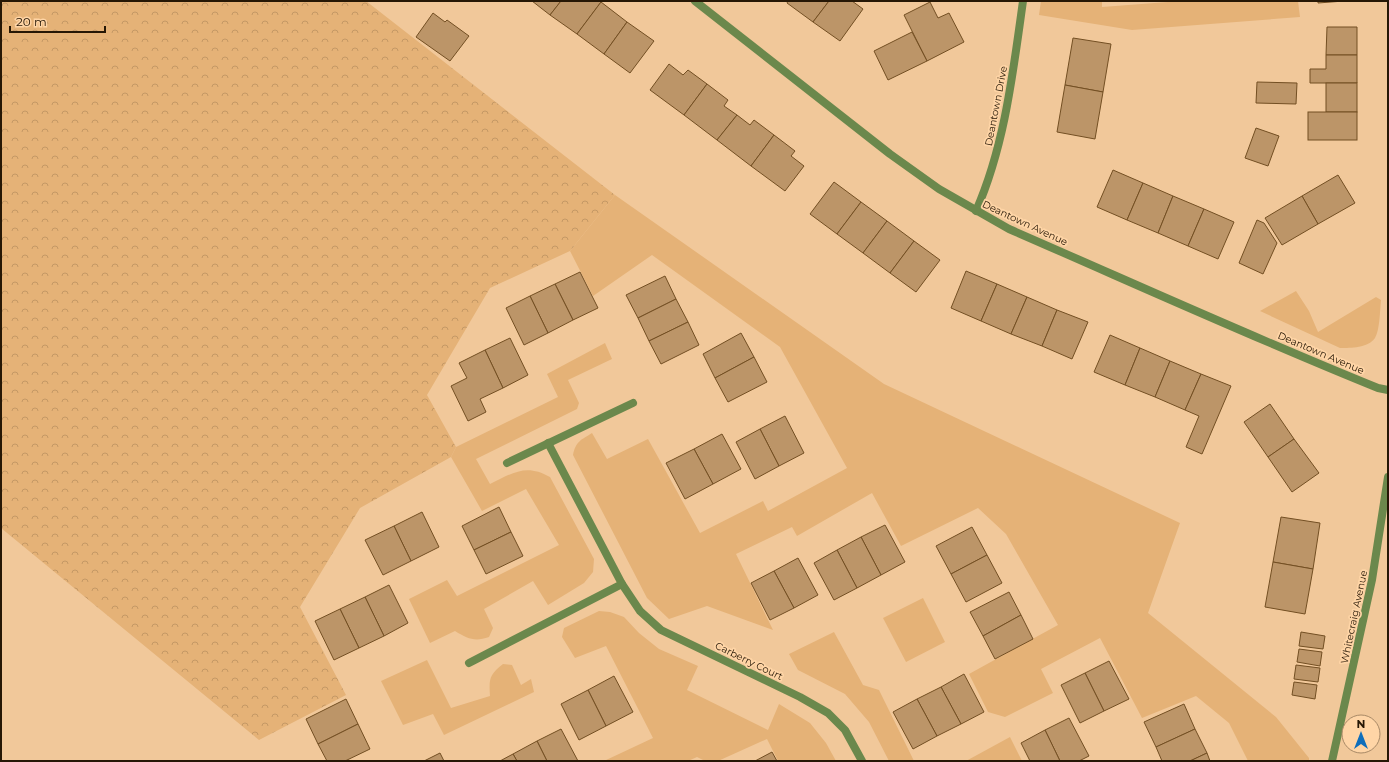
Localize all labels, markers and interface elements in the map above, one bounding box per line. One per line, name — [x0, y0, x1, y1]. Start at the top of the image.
scale bar — [10, 8, 105, 34]
text: 20 m — [16, 14, 47, 29]
street label: Deantown Drive — [982, 65, 1010, 147]
street label: Deantown Avenue — [980, 198, 1070, 248]
street label: Deantown Avenue — [1276, 329, 1366, 377]
street label: Whitecraig Avenue — [1338, 569, 1370, 665]
street label: Carberry Court — [713, 639, 785, 683]
north arrow — [1341, 714, 1381, 754]
text: N — [1357, 717, 1365, 731]

